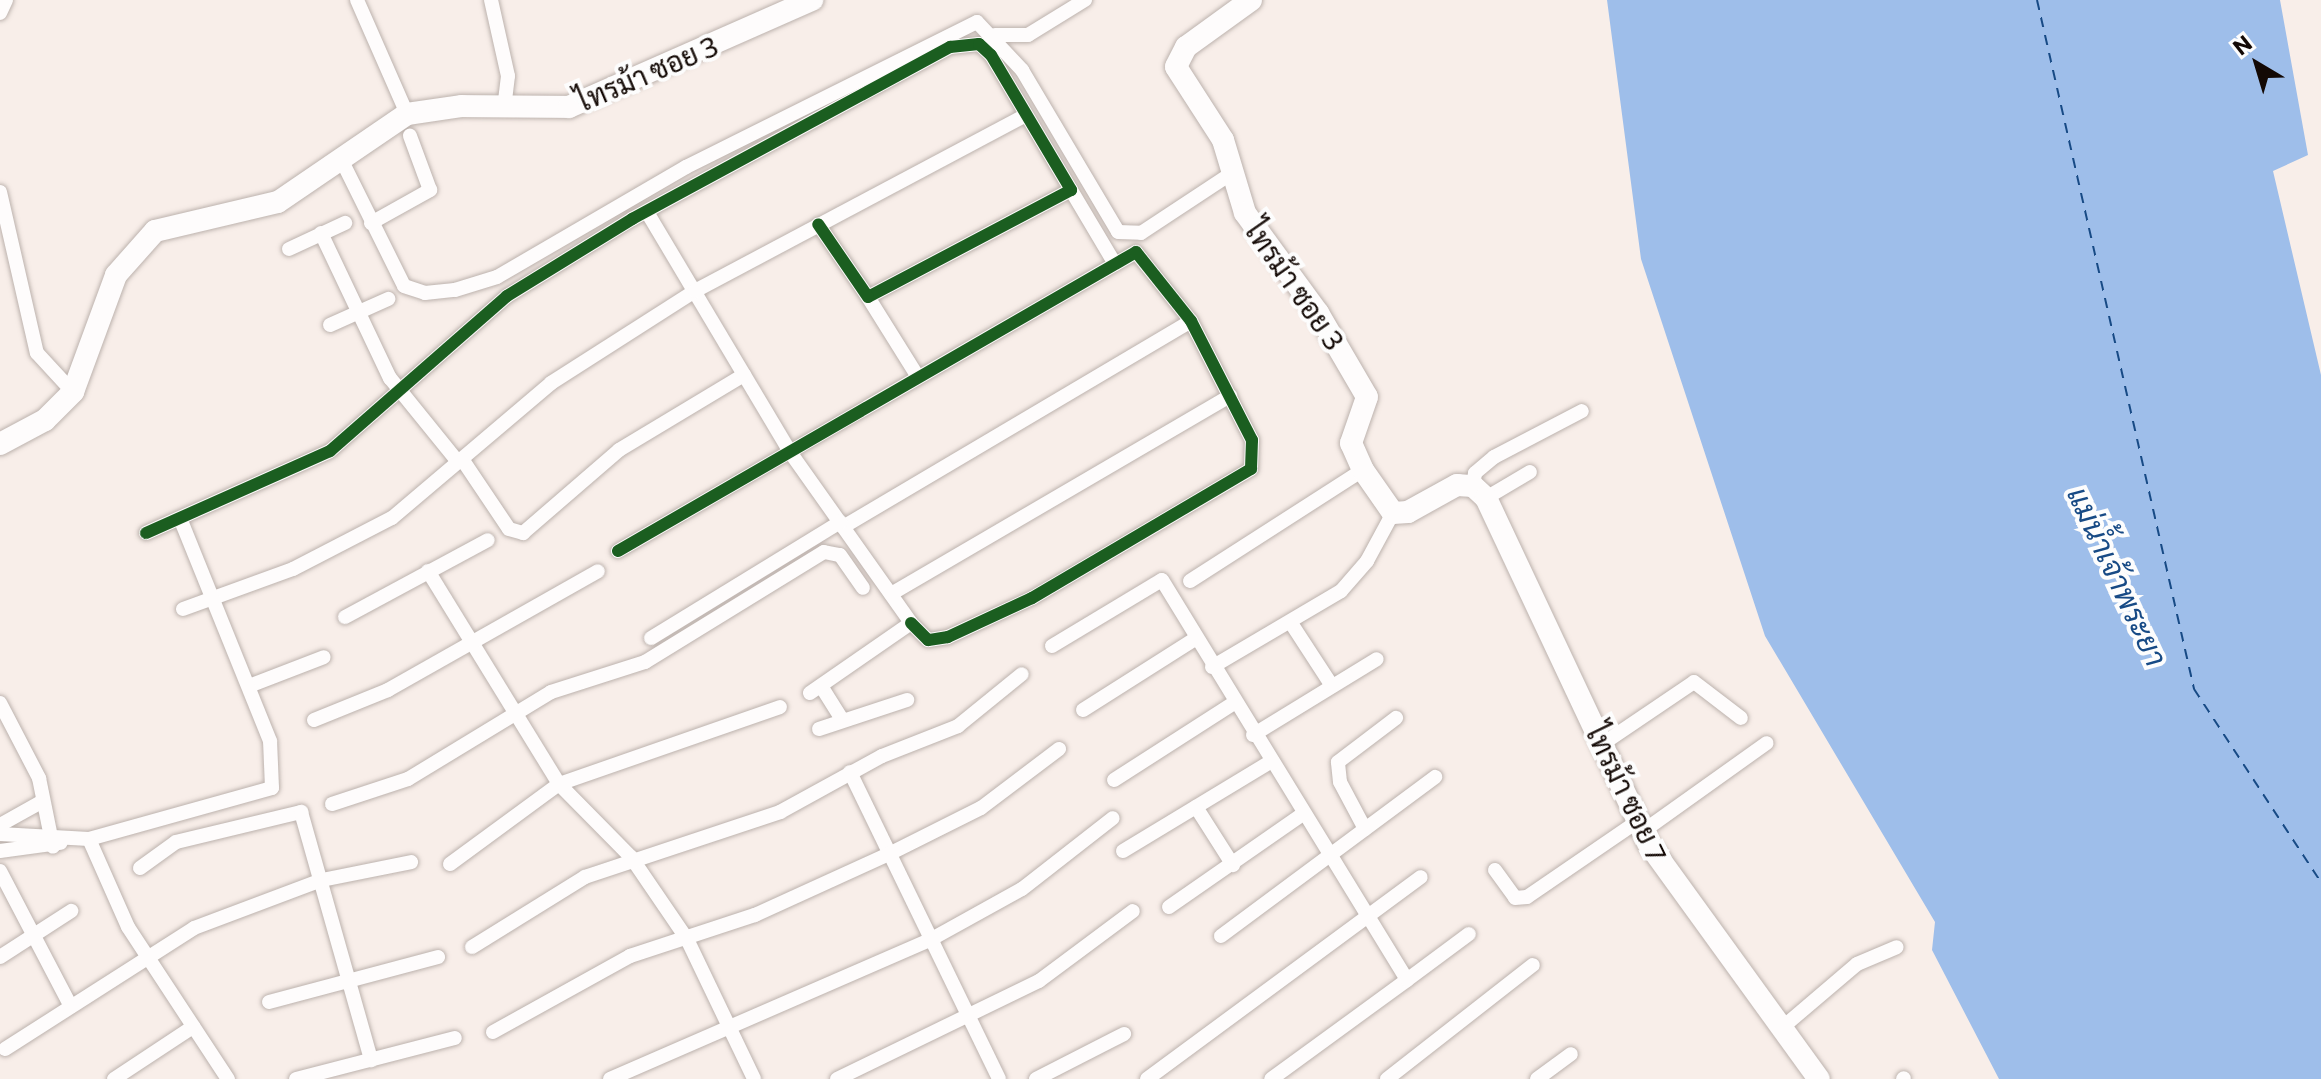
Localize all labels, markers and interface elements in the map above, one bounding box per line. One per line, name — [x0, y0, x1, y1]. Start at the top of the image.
north arrow — [2217, 24, 2297, 104]
street label: ไทรม้า ซอย 3 — [571, 28, 723, 118]
text: N — [2227, 29, 2257, 60]
street label: ไทรม้า ซอย 3 — [1238, 214, 1352, 356]
water label: แม่น้ำเจ้าพระยา — [2061, 481, 2175, 671]
street label: ไทรม้า ซอย 7 — [1579, 719, 1675, 867]

